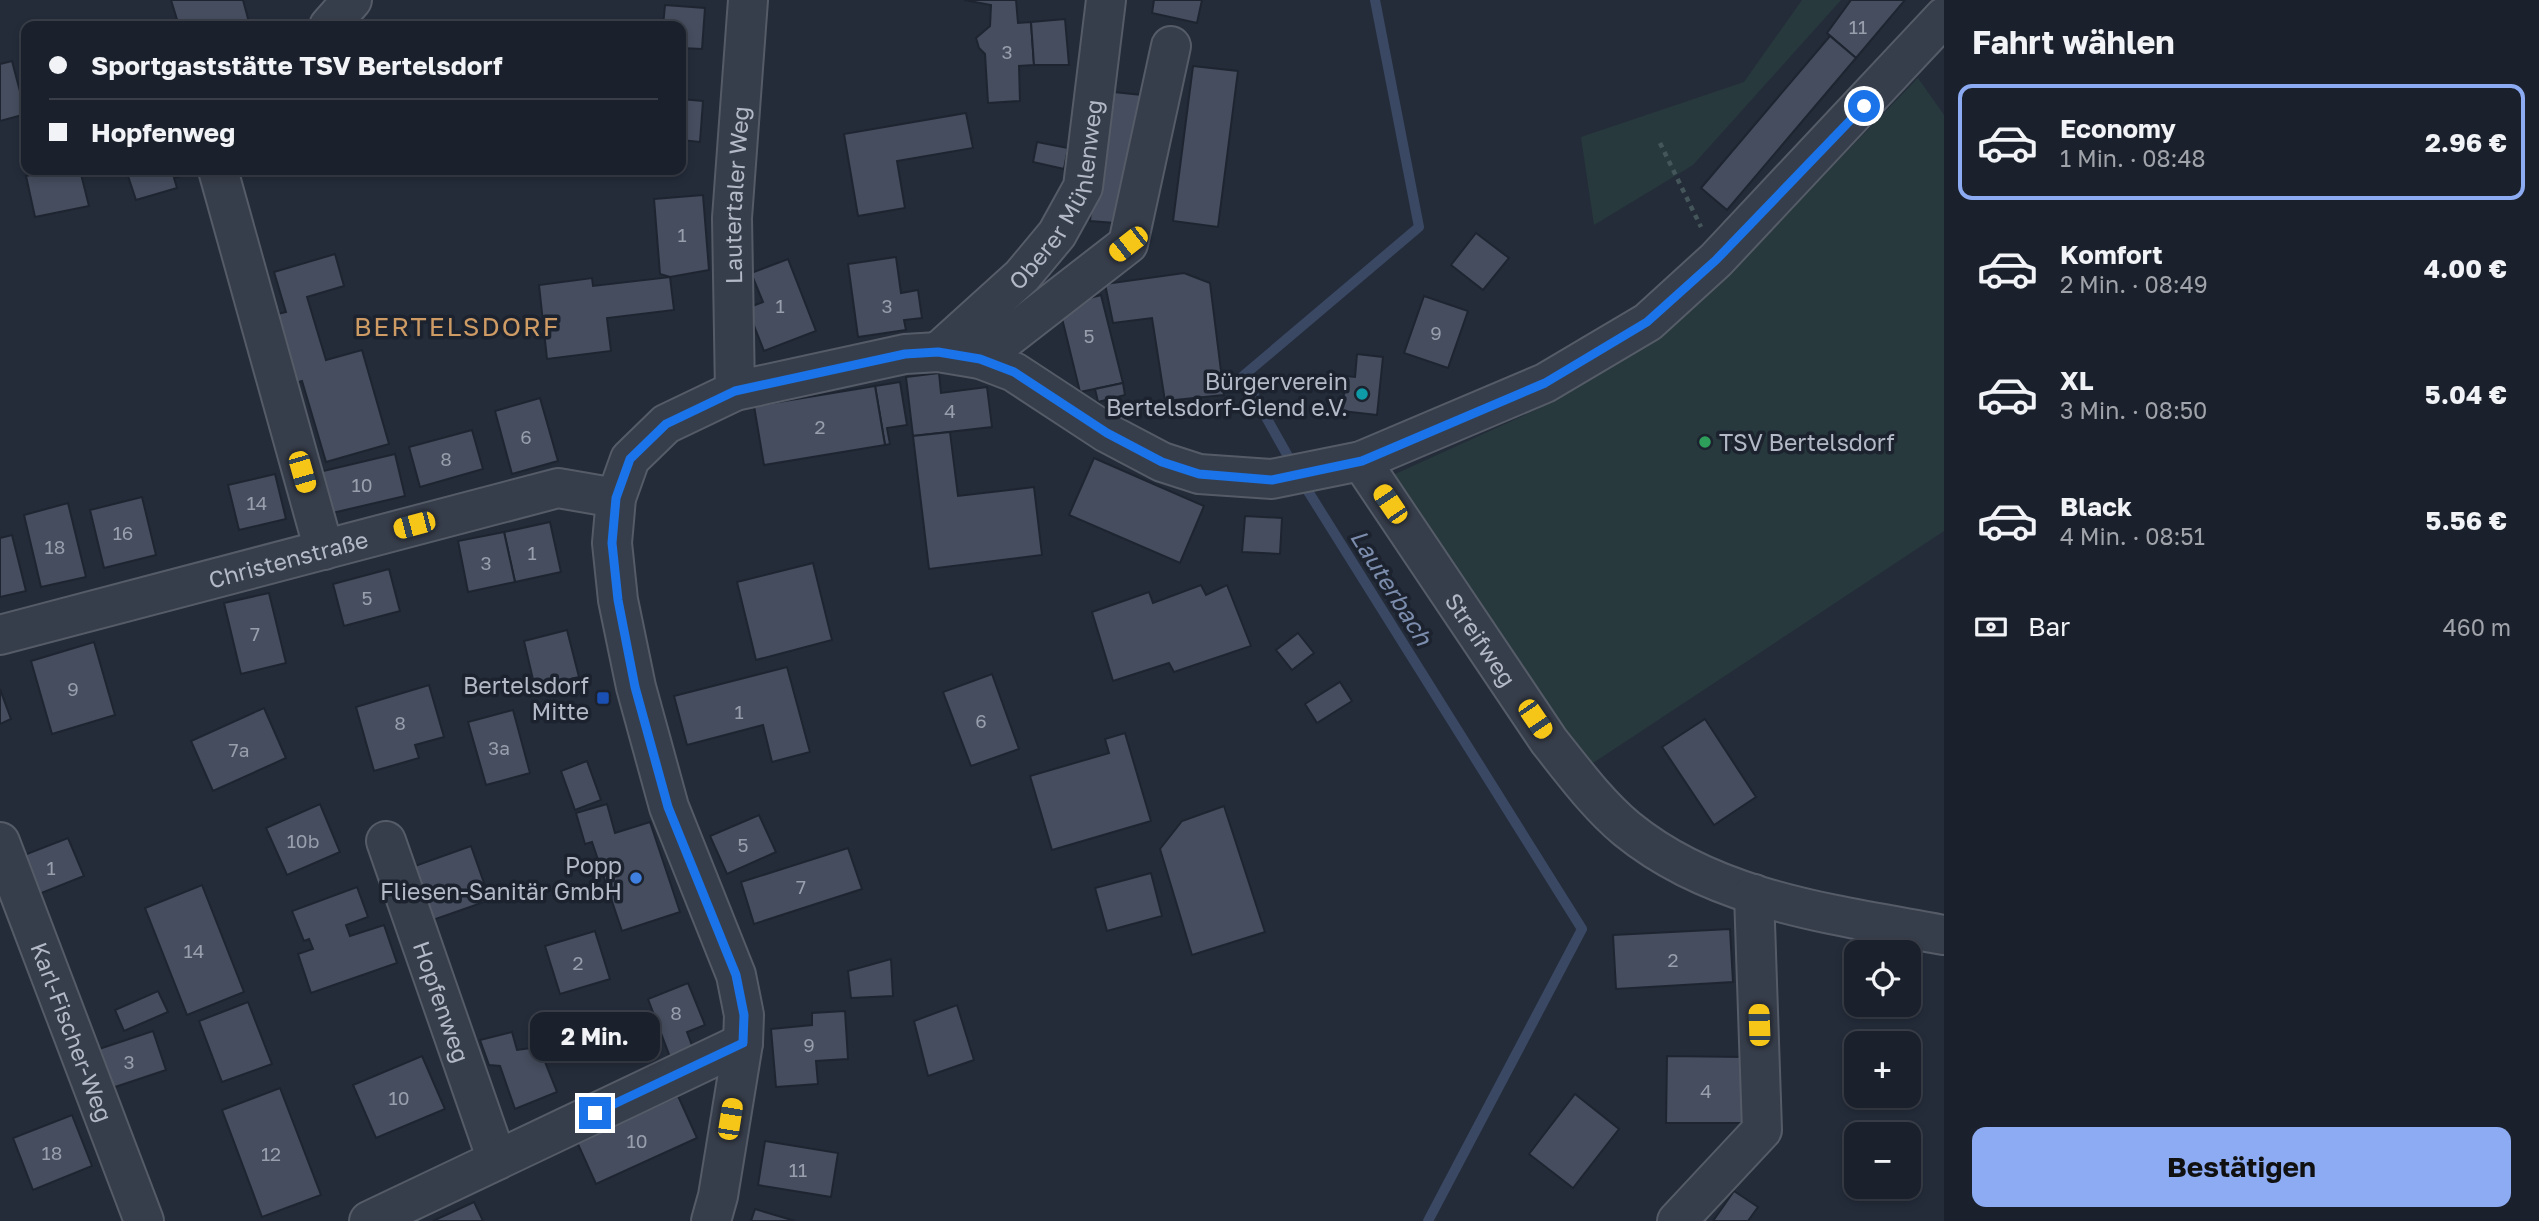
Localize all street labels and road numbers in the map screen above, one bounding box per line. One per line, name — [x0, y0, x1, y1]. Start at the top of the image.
street label: Oberer Mühlenweg — [1003, 98, 1108, 295]
street label: Lautertaler Weg — [718, 105, 754, 284]
street label: Christenstraße — [205, 525, 371, 593]
street label: Streifweg — [1440, 587, 1522, 692]
street label: Hopfenweg — [408, 937, 476, 1066]
street label: Karl-Fischer-Weg — [25, 938, 119, 1126]

